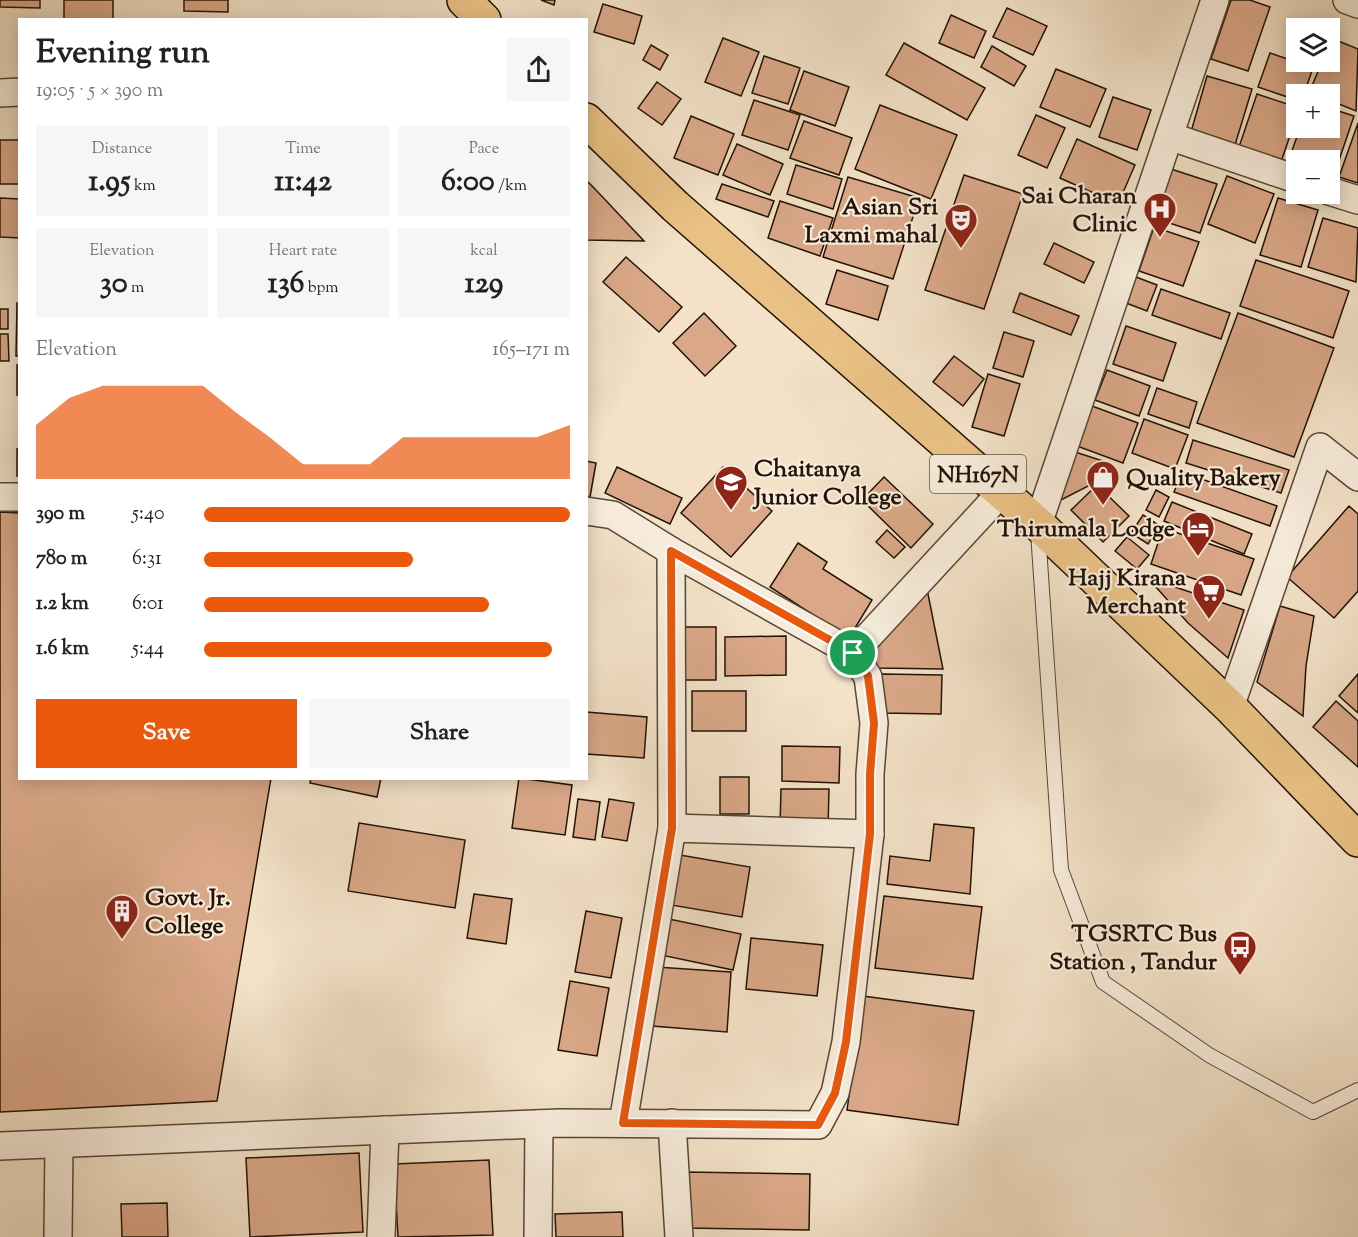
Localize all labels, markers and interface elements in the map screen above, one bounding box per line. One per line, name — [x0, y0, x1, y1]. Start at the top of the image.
map controls — [1286, 18, 1340, 204]
button: layers — [1286, 18, 1340, 72]
text: Evening run — [36, 30, 210, 78]
button: share — [507, 38, 570, 101]
text: 19:05 · 5 × 390 m — [36, 77, 163, 106]
button: + — [1286, 84, 1340, 138]
text: Distance — [92, 138, 152, 161]
text: Time — [285, 138, 321, 161]
text: Pace — [469, 138, 499, 161]
button: − — [1286, 150, 1340, 204]
text: 1.95 — [88, 161, 130, 204]
text: 11:42 — [274, 161, 332, 204]
text: 6:00 — [441, 161, 495, 204]
text: km — [130, 175, 156, 198]
text: /km — [495, 175, 527, 198]
place label: Sai Charan Clinic — [1021, 180, 1138, 242]
place label: Asian Sri Laxmi mahal — [805, 191, 938, 253]
hospital icon: Sai Charan Clinic — [1142, 191, 1178, 238]
theatre icon: Asian Sri Laxmi mahal — [943, 202, 979, 249]
text: Elevation — [90, 240, 154, 263]
text: Heart rate — [269, 240, 337, 263]
text: kcal — [470, 240, 498, 263]
text: 30 — [100, 263, 128, 306]
text: 136 — [267, 263, 304, 306]
text: 129 — [465, 263, 503, 306]
text: m — [128, 277, 144, 300]
text: bpm — [304, 277, 339, 300]
text: Elevation — [36, 336, 117, 365]
text: 165–171 m — [492, 336, 570, 365]
place label: Chaitanya Junior College — [752, 453, 902, 515]
road number: NH167N — [930, 455, 1026, 493]
shop icon: Quality Bakery — [1085, 459, 1121, 506]
place label: Quality Bakery — [1126, 462, 1281, 496]
school or university icon: Chaitanya Junior College — [713, 464, 749, 511]
text: 390 m — [36, 500, 85, 529]
text: 5:40 — [132, 500, 165, 529]
hotel icon: Thirumala Lodge — [1180, 510, 1216, 557]
place label: Thirumala Lodge — [997, 513, 1175, 547]
text: 780 m — [36, 545, 87, 574]
text: 6:31 — [132, 545, 162, 574]
place label: Hajj Kirana Merchant — [1068, 562, 1187, 624]
supermarket icon: Hajj Kirana Merchant — [1191, 573, 1227, 620]
text: 1.2 km — [36, 590, 89, 619]
text: 6:01 — [132, 590, 164, 619]
pin — [827, 627, 878, 678]
text: 1.6 km — [36, 635, 89, 664]
text: 5:44 — [132, 635, 164, 664]
icon: arrive — [836, 636, 869, 669]
button: Save — [36, 699, 297, 768]
button: Share — [309, 699, 570, 768]
place label: Govt. Jr. College — [145, 882, 231, 944]
building icon: Govt. Jr. College — [104, 893, 140, 940]
place label: TGSRTC Bus Station , Tandur — [1049, 918, 1218, 980]
bus stop icon: TGSRTC Bus Station , Tandur — [1222, 929, 1258, 976]

